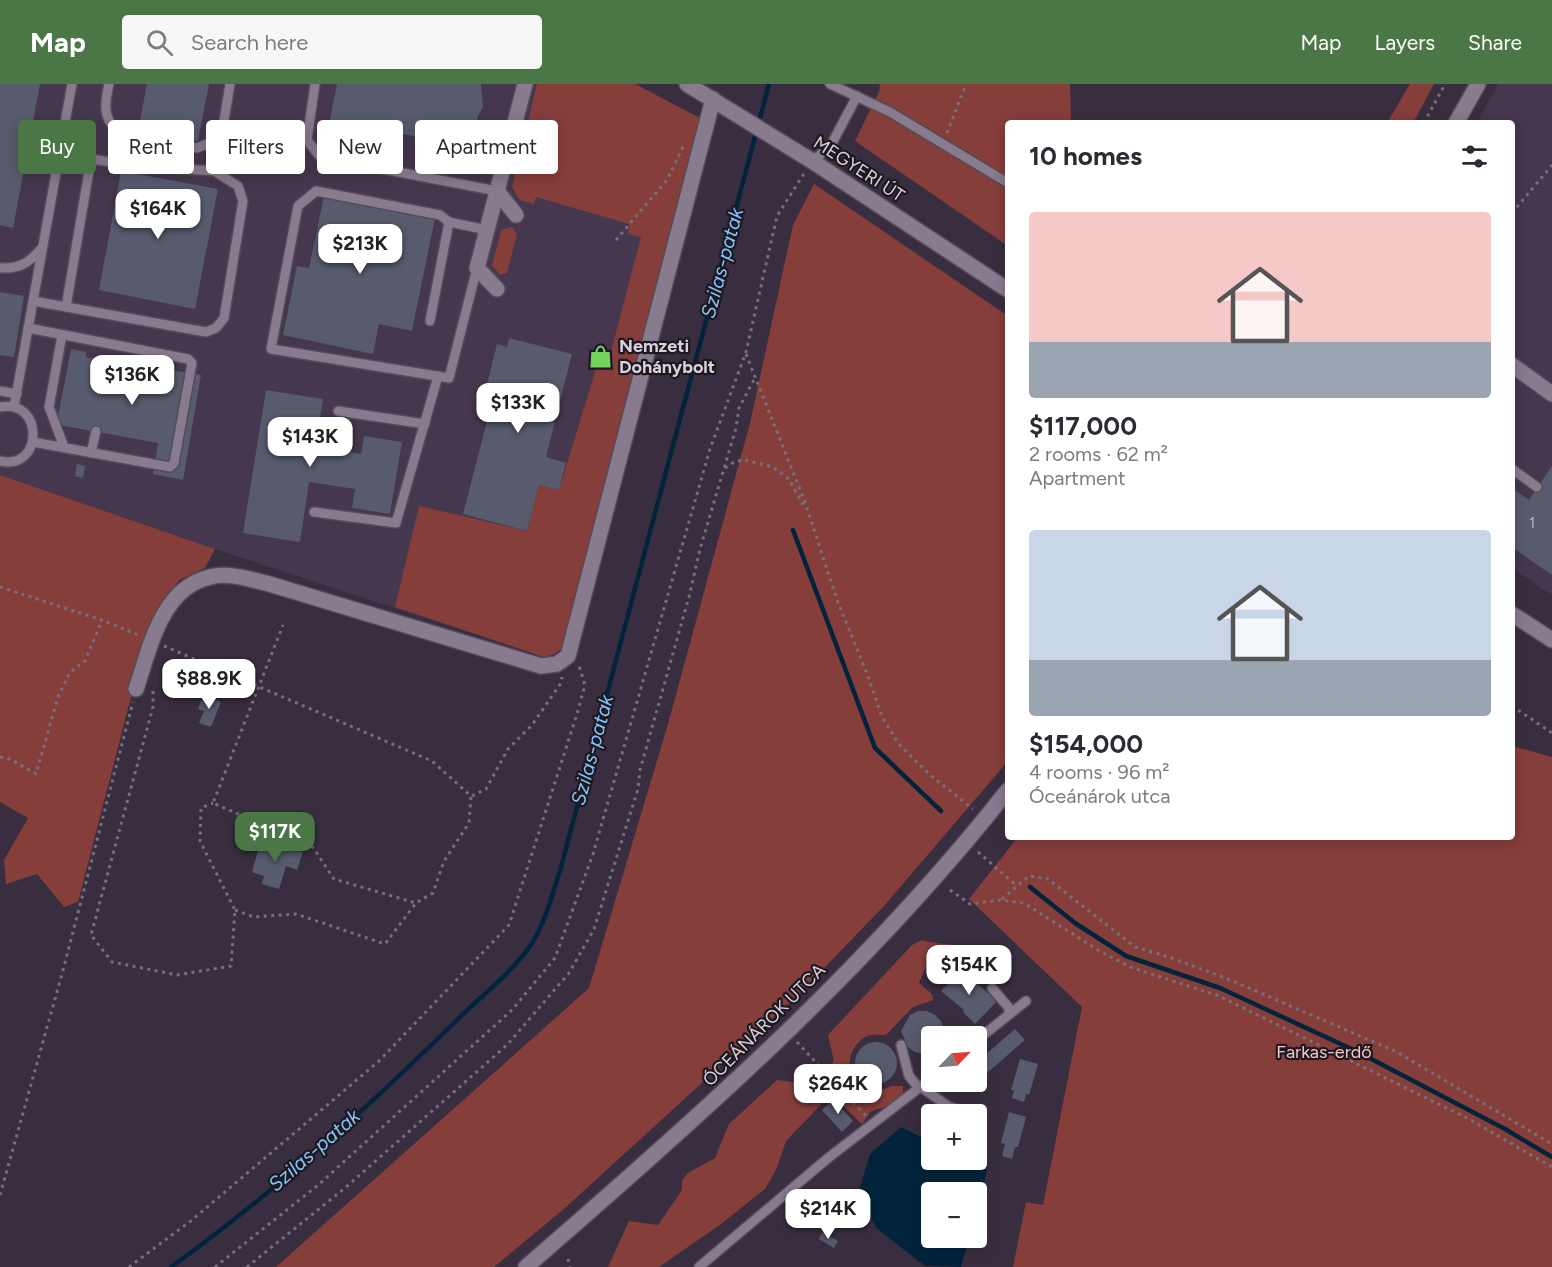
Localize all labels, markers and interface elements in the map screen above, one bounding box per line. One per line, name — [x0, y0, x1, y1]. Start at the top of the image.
search box — [122, 15, 542, 69]
text: Map — [30, 25, 86, 59]
icon: search — [143, 26, 176, 59]
text: Search here — [191, 29, 308, 56]
text: Map — [1301, 30, 1341, 55]
text: Layers — [1374, 30, 1435, 55]
text: Share — [1468, 30, 1522, 55]
chip: Buy — [18, 120, 96, 174]
chip: Rent — [108, 120, 194, 174]
chip: Filters — [206, 120, 305, 174]
chip: New — [317, 120, 403, 174]
chip: Apartment — [415, 120, 558, 174]
street label: MEGYERI ÚT — [809, 131, 909, 207]
text: 10 homes — [1029, 140, 1142, 172]
icon: filters — [1458, 140, 1491, 173]
pin: $164K — [116, 189, 200, 240]
text: $164K — [129, 196, 187, 220]
water label: Szilas-patak — [696, 204, 749, 321]
pin: $213K — [318, 224, 402, 275]
text: $213K — [332, 231, 388, 255]
icon: home — [1206, 251, 1314, 359]
place label: Nemzeti Dohánybolt — [619, 335, 715, 378]
shop icon: Nemzeti Dohánybolt — [588, 343, 614, 369]
pin: $136K — [90, 355, 174, 406]
text: $136K — [104, 362, 160, 386]
pin: $133K — [476, 383, 560, 434]
text: $133K — [490, 390, 546, 414]
text: $117,000 — [1029, 410, 1137, 442]
pin: $143K — [268, 417, 352, 468]
text: $143K — [282, 424, 338, 448]
text: 2 rooms · 62 m² — [1029, 442, 1168, 466]
text: Apartment — [1029, 466, 1126, 490]
house number: 1 — [1529, 514, 1535, 532]
icon: home — [1206, 569, 1314, 677]
pin: $88.9K — [160, 659, 258, 710]
text: $88.9K — [176, 666, 242, 690]
water label: Szilas-patak — [566, 691, 619, 808]
text: $154,000 — [1029, 728, 1143, 760]
text: 4 rooms · 96 m² — [1029, 760, 1169, 784]
text: Óceánárok utca — [1029, 784, 1170, 808]
pin: $117K — [233, 812, 317, 863]
text: $117K — [249, 819, 301, 843]
pin: $154K — [927, 945, 1011, 996]
text: $154K — [940, 952, 998, 976]
street label: ÓCEÁNÁROK UTCA — [698, 959, 830, 1091]
north arrow — [921, 1026, 987, 1092]
map controls — [921, 1026, 987, 1248]
park label: Farkas-erdő — [1276, 1041, 1372, 1063]
pin: $264K — [796, 1064, 880, 1115]
text: $264K — [808, 1071, 868, 1095]
water label: Szilas-patak — [263, 1103, 366, 1196]
button: + — [921, 1104, 987, 1170]
button: − — [921, 1182, 987, 1248]
pin: $214K — [786, 1189, 870, 1240]
text: $214K — [799, 1196, 857, 1220]

